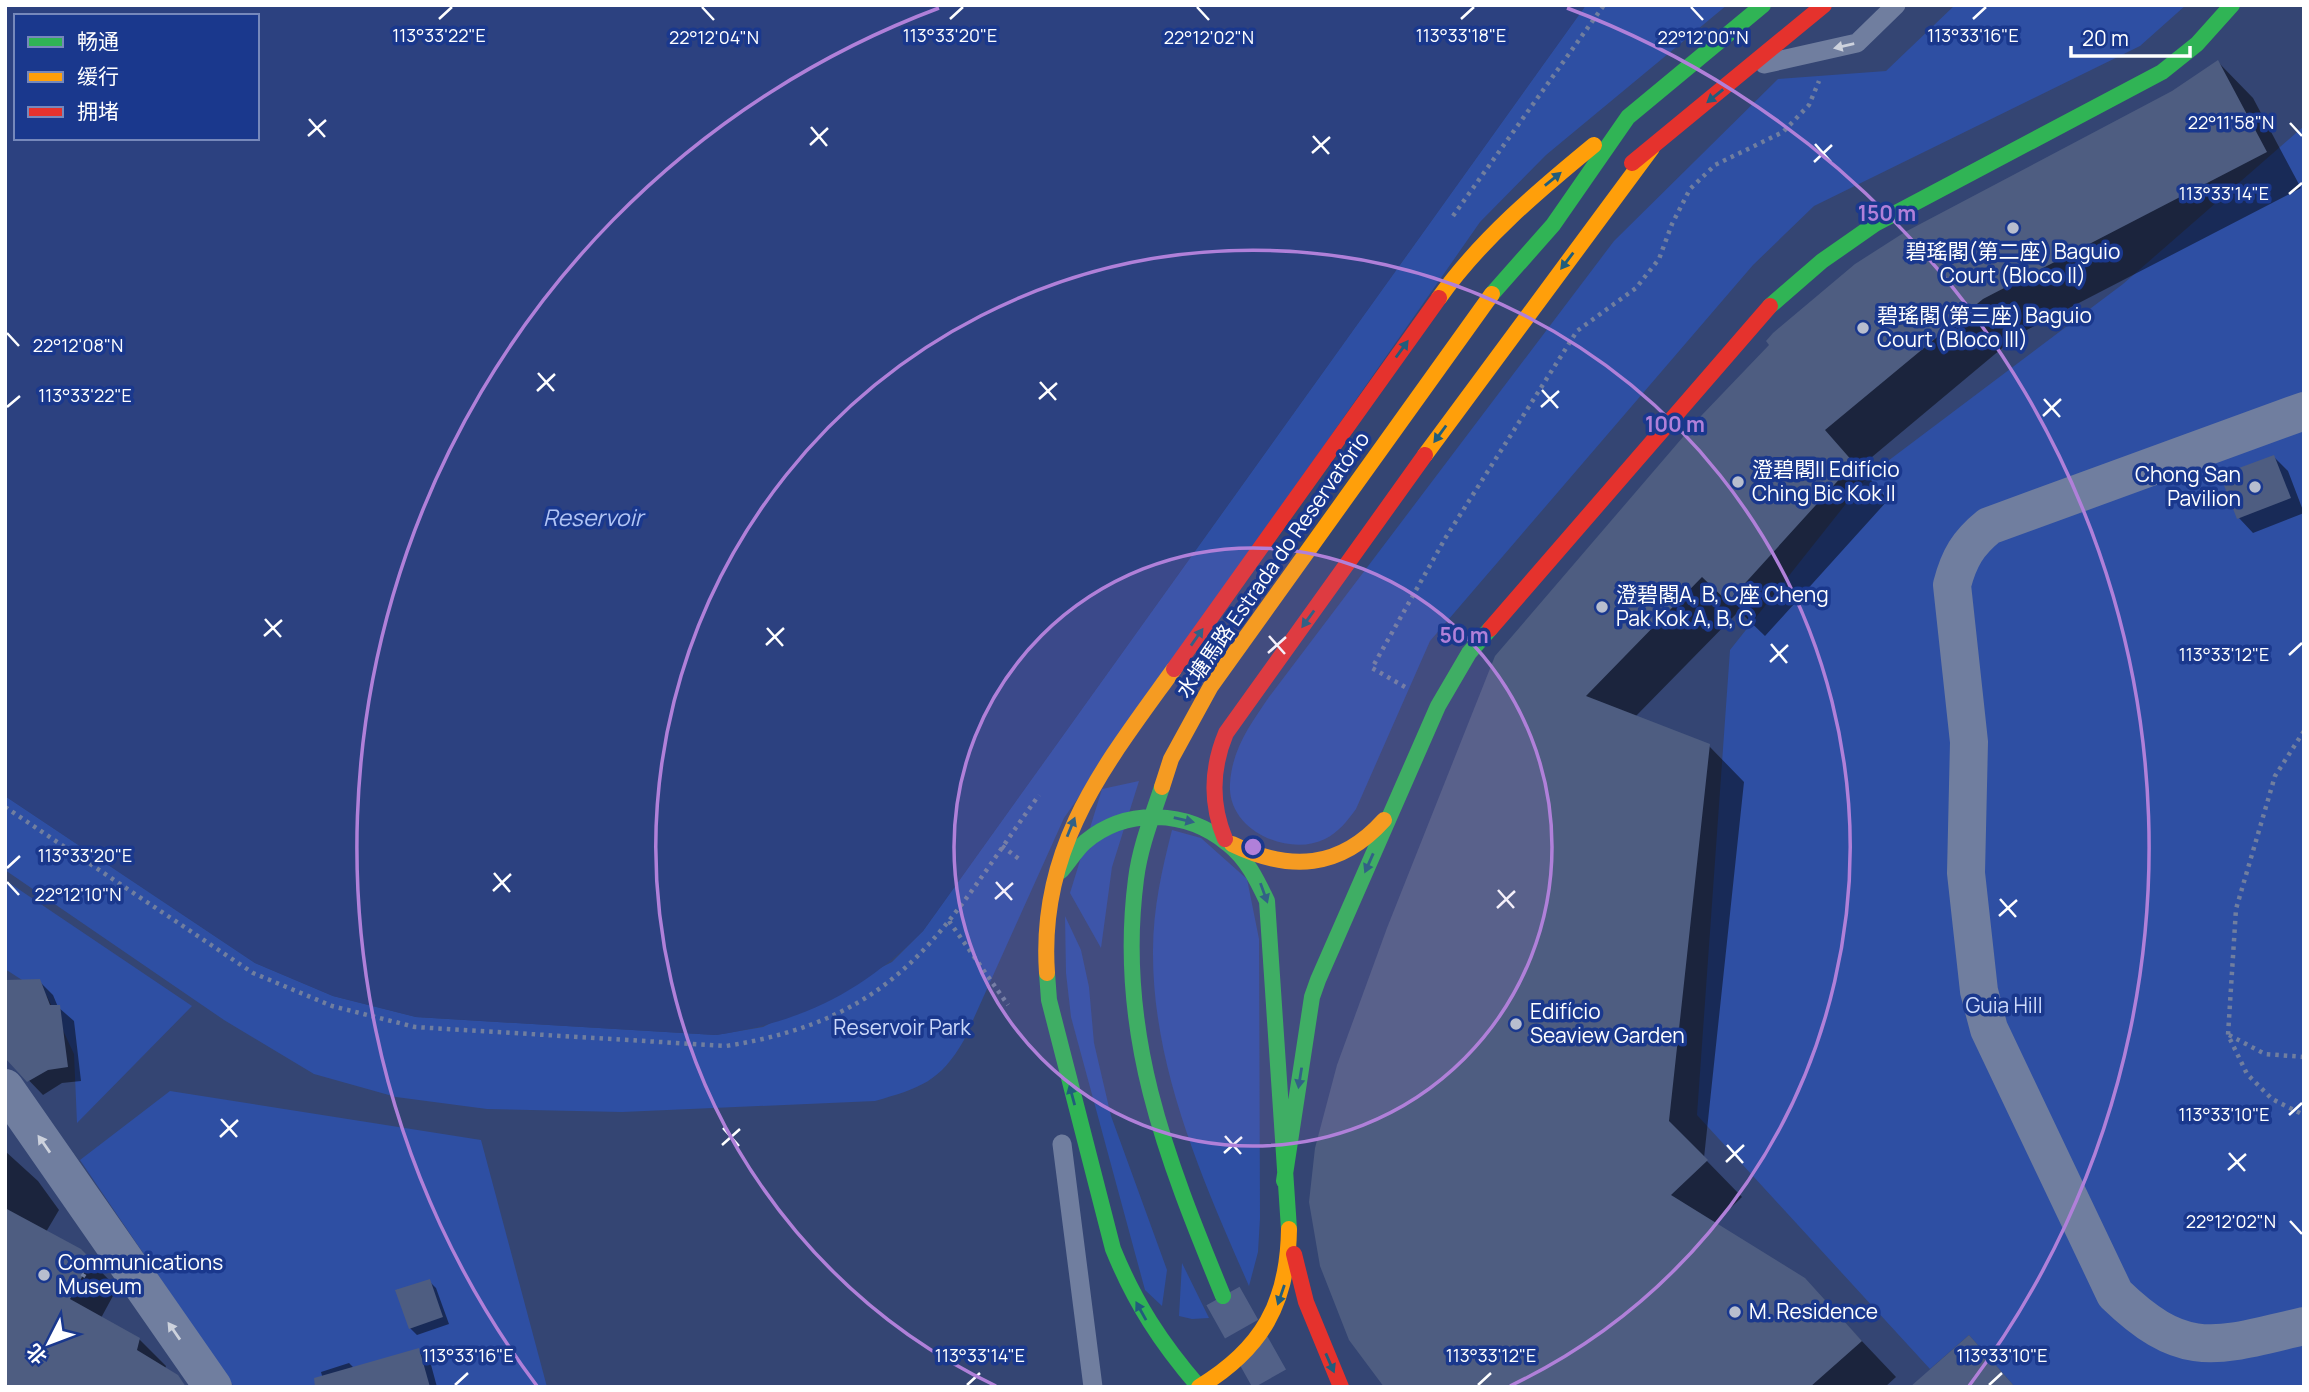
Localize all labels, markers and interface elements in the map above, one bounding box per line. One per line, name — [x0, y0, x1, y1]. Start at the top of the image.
legend — [14, 14, 259, 140]
scale bar — [2071, 14, 2190, 58]
text: 113°33'22"E — [392, 23, 486, 47]
text: 113°33'20"E — [903, 23, 997, 47]
text: 113°33'18"E — [1416, 23, 1506, 47]
text: 113°33'16"E — [1927, 23, 2019, 47]
text: 20 m — [2082, 24, 2129, 52]
text: 22°12'04"N — [669, 25, 759, 49]
text: 22°12'02"N — [1164, 25, 1254, 49]
text: 22°12'00"N — [1657, 25, 1749, 49]
text: 畅通 — [77, 27, 119, 55]
one-way arrow — [1833, 41, 1855, 52]
text: 缓行 — [77, 62, 119, 90]
one-way arrow — [1707, 88, 1724, 103]
text: 拥堵 — [77, 97, 119, 125]
text: 22°11'58"N — [2188, 110, 2274, 134]
one-way arrow — [1544, 172, 1561, 187]
text: 113°33'14"E — [2179, 181, 2269, 205]
text: 150 m — [1858, 199, 1916, 227]
marker: 碧瑤閣(第二座) Baguio Court (Bloco II) — [2005, 220, 2021, 236]
place label: 碧瑤閣(第二座) Baguio Court (Bloco II) — [1906, 237, 2120, 289]
one-way arrow — [1561, 252, 1575, 270]
place label: 碧瑤閣(第三座) Baguio Court (Bloco III) — [1877, 301, 2092, 353]
marker: 碧瑤閣(第三座) Baguio Court (Bloco III) — [1855, 320, 1871, 336]
text: 22°12'08"N — [33, 333, 123, 357]
one-way arrow — [1395, 340, 1409, 358]
text: 113°33'22"E — [38, 383, 132, 407]
text: 100 m — [1645, 410, 1705, 438]
one-way arrow — [1433, 425, 1447, 443]
street label: 水塘馬路 Estrada do Reservatório — [1169, 426, 1375, 703]
place label: 澄碧閣II Edifício Ching Bic Kok II — [1752, 455, 1900, 507]
place label: Chong San Pavilion — [2135, 460, 2241, 512]
marker: 澄碧閣II Edifício Ching Bic Kok II — [1730, 474, 1746, 490]
marker: Chong San Pavilion — [2247, 479, 2263, 495]
water label: Reservoir — [543, 501, 646, 533]
place label: 澄碧閣A, B, C座 Cheng Pak Kok A, B, C — [1616, 580, 1829, 632]
marker: 澄碧閣A, B, C座 Cheng Pak Kok A, B, C — [1594, 599, 1610, 615]
one-way arrow — [1301, 610, 1315, 628]
text: 50 m — [1439, 621, 1489, 649]
one-way arrow — [1189, 628, 1203, 646]
text: 113°33'12"E — [2179, 642, 2269, 666]
one-way arrow — [1173, 815, 1195, 826]
one-way arrow — [1066, 816, 1077, 837]
centre of rings — [1241, 835, 1265, 859]
text: 113°33'20"E — [38, 843, 132, 867]
one-way arrow — [1363, 853, 1375, 873]
text: 22°12'10"N — [34, 882, 122, 906]
one-way arrow — [1259, 883, 1270, 904]
park label: Guia Hill — [1965, 991, 2043, 1019]
place label: Edifício Seaview Garden — [1530, 997, 1685, 1049]
park label: Reservoir Park — [833, 1013, 971, 1041]
marker: Edifício Seaview Garden — [1508, 1016, 1524, 1032]
one-way arrow — [1294, 1067, 1305, 1089]
one-way arrow — [1066, 1084, 1077, 1106]
text: 113°33'10"E — [2178, 1102, 2270, 1126]
one-way arrow — [37, 1135, 51, 1153]
text: 22°12'02"N — [2186, 1209, 2276, 1233]
place label: Communications Museum — [58, 1248, 223, 1300]
marker: Communications Museum — [36, 1267, 52, 1283]
one-way arrow — [1275, 1285, 1286, 1306]
place label: M. Residence — [1749, 1297, 1878, 1325]
one-way arrow — [1135, 1301, 1147, 1321]
marker: M. Residence — [1727, 1304, 1743, 1320]
north arrow — [14, 1308, 84, 1378]
one-way arrow — [167, 1322, 181, 1340]
text: 北 — [20, 1339, 52, 1370]
text: 113°33'16"E — [422, 1343, 514, 1367]
text: 113°33'14"E — [935, 1343, 1025, 1367]
text: 113°33'12"E — [1446, 1343, 1536, 1367]
text: 113°33'10"E — [1956, 1343, 2048, 1367]
one-way arrow — [1324, 1353, 1336, 1373]

